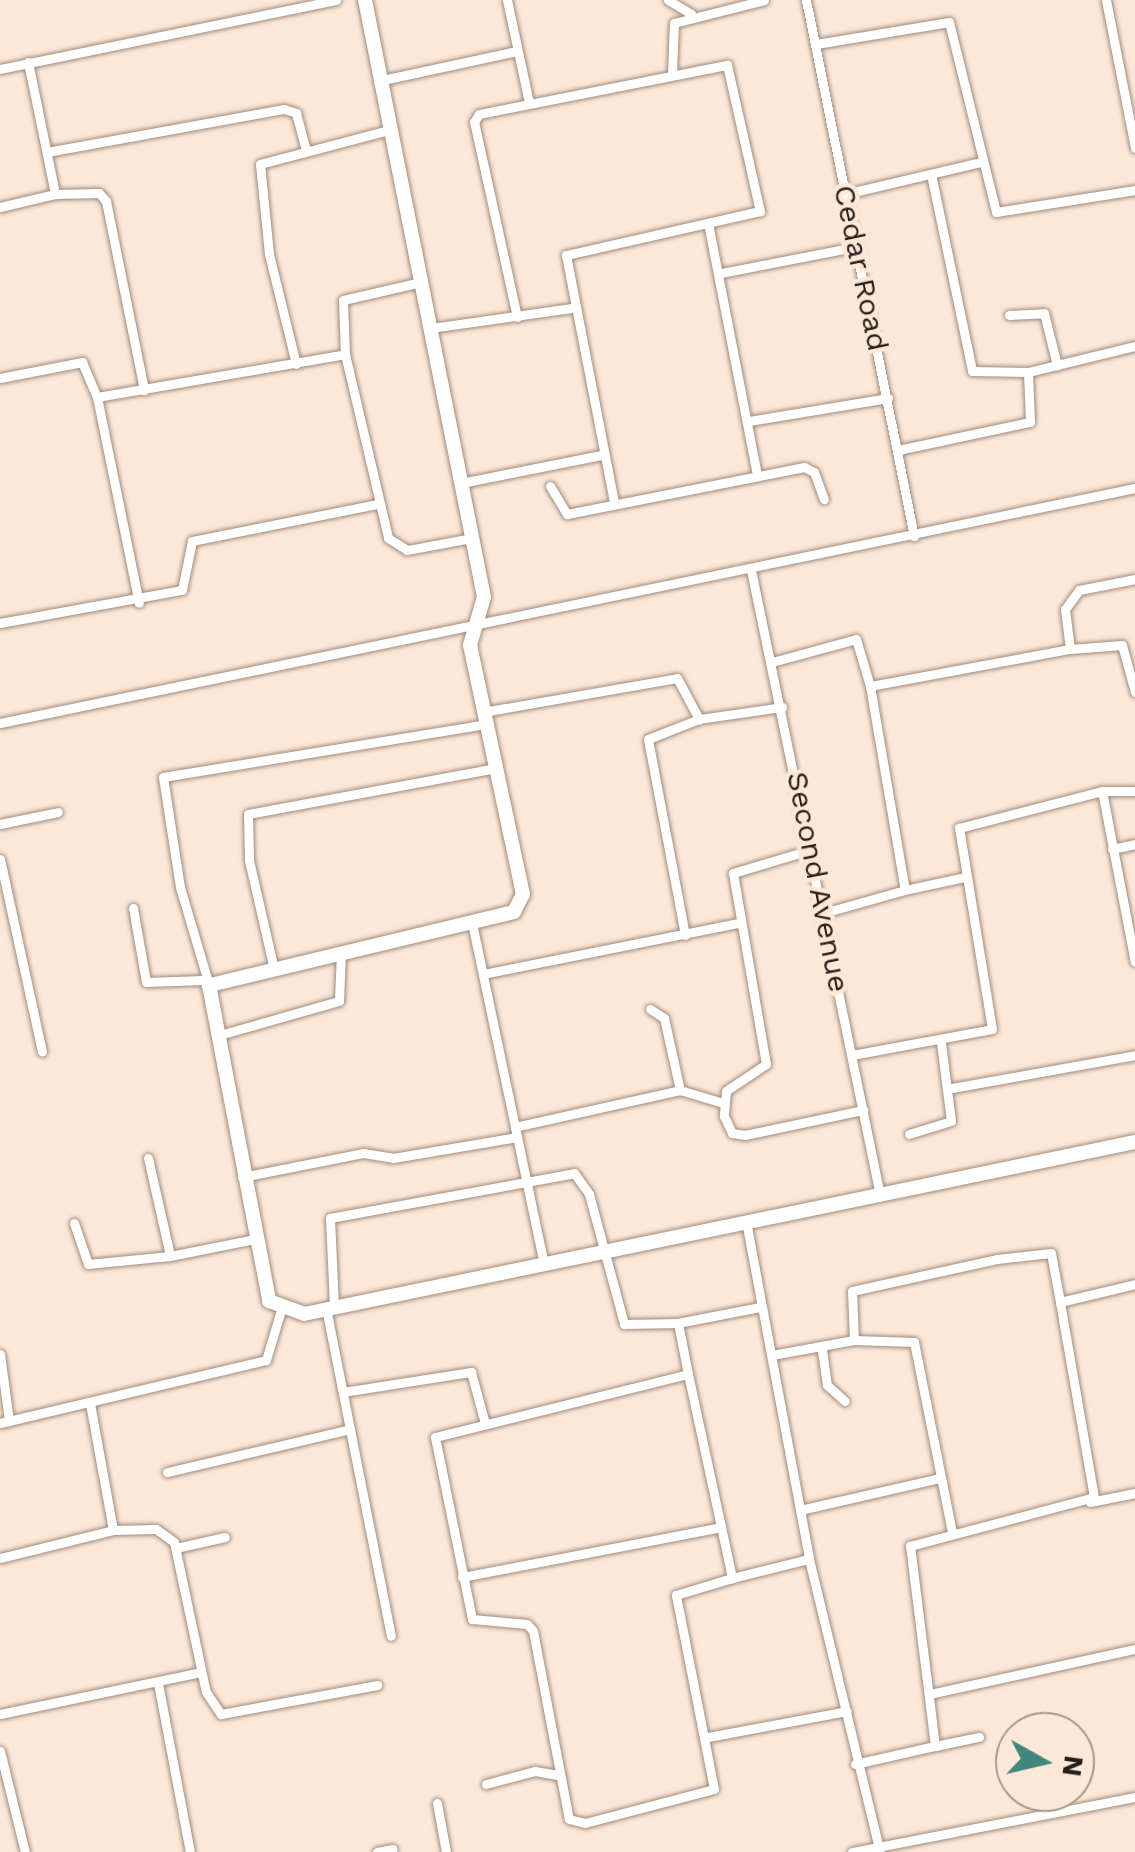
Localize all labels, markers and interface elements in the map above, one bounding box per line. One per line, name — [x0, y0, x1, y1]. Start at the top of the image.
street label: Cedar Road — [826, 181, 896, 355]
street label: Second Avenue — [779, 768, 857, 996]
north arrow — [995, 1712, 1095, 1812]
text: N — [1055, 1753, 1091, 1779]

